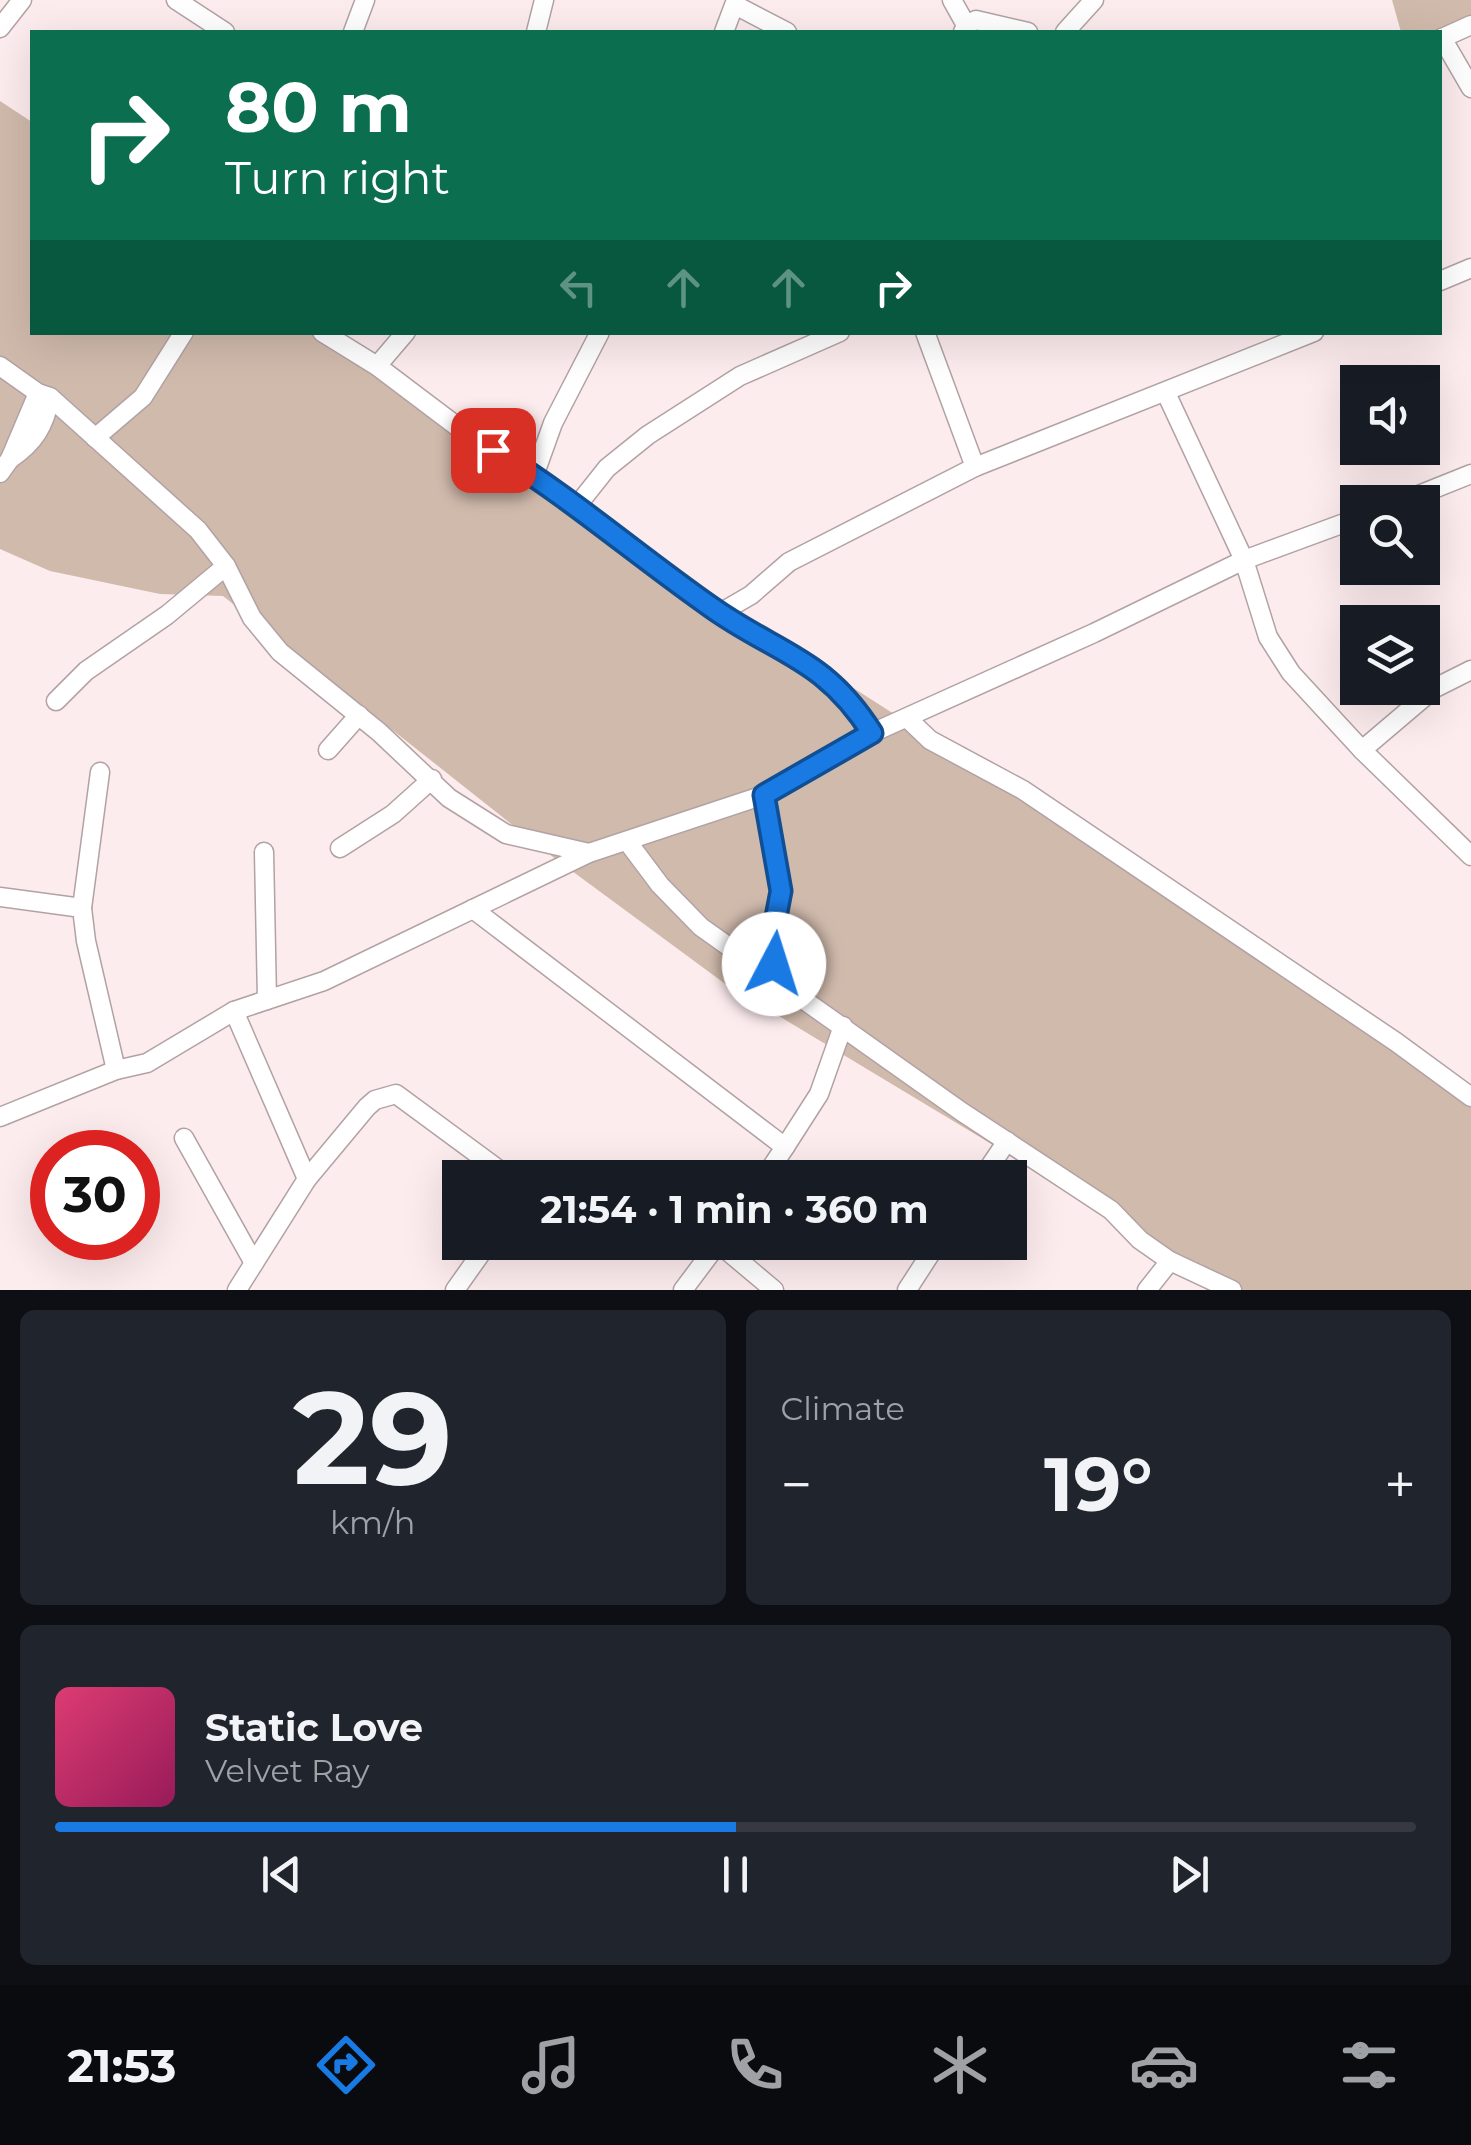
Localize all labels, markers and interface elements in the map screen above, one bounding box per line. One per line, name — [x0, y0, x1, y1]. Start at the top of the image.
text: 80 m — [225, 64, 412, 150]
icon: right — [60, 70, 190, 200]
text: Turn right — [225, 150, 450, 205]
icon: left — [551, 260, 606, 315]
icon: ahead — [656, 260, 711, 315]
icon: ahead — [761, 260, 816, 315]
icon: right — [866, 260, 921, 315]
map controls — [1340, 365, 1440, 705]
button: sound — [1340, 365, 1440, 465]
pin — [451, 408, 536, 493]
icon: arrive — [466, 423, 521, 478]
button: search — [1340, 485, 1440, 585]
button: layers — [1340, 605, 1440, 705]
position arrow — [722, 912, 826, 1016]
speed limit sign: 30 — [30, 1130, 160, 1260]
text: 21:54 · 1 min · 360 m — [540, 1186, 929, 1233]
text: 29 — [293, 1358, 453, 1517]
text: Climate — [781, 1389, 905, 1428]
text: 19° — [1044, 1438, 1153, 1530]
text: − — [781, 1451, 812, 1518]
text: + — [1384, 1451, 1416, 1518]
text: km/h — [330, 1503, 415, 1542]
text: Static Love — [205, 1704, 423, 1751]
text: Velvet Ray — [205, 1751, 370, 1790]
icon: previous — [254, 1847, 309, 1902]
icon: pause — [708, 1847, 763, 1902]
icon: next — [1162, 1847, 1217, 1902]
icon: directions — [311, 2030, 381, 2100]
icon: music — [516, 2030, 586, 2100]
icon: phone — [720, 2030, 790, 2100]
icon: climate — [925, 2030, 995, 2100]
icon: car — [1129, 2030, 1199, 2100]
icon: filters — [1334, 2030, 1404, 2100]
text: 21:53 — [67, 2038, 176, 2093]

